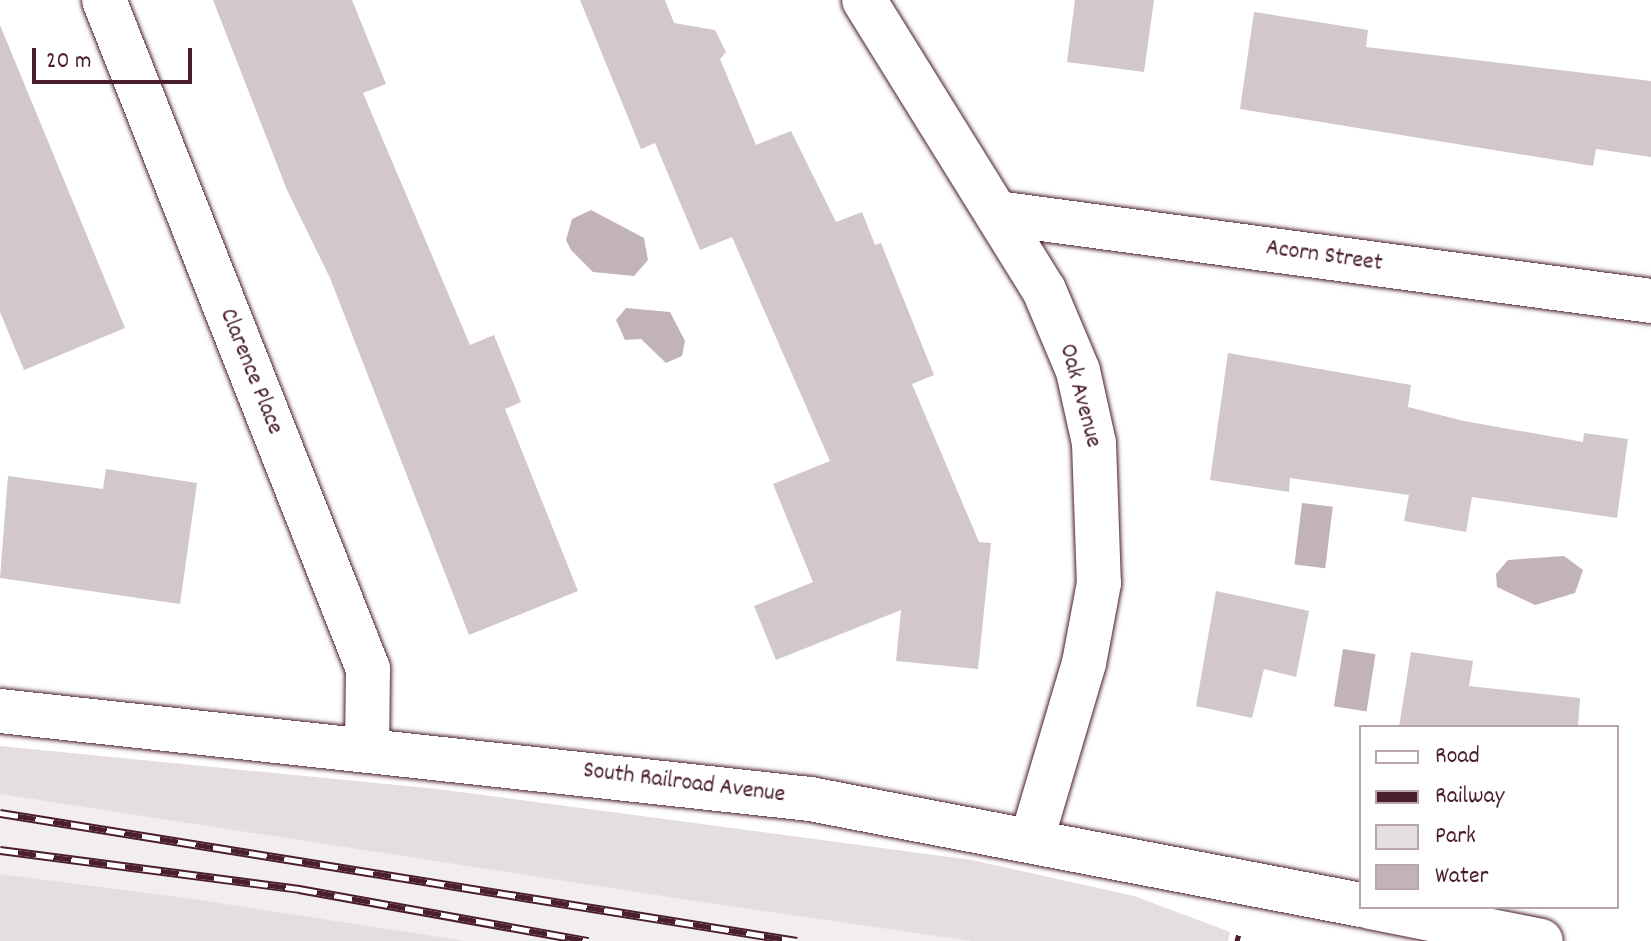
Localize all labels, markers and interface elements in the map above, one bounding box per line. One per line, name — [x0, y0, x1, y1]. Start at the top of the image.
scale bar — [36, 32, 196, 82]
text: 20 m — [46, 45, 92, 79]
street label: Acorn Street — [1264, 235, 1384, 279]
street label: Clarence Place — [212, 305, 288, 439]
street label: Oak Avenue — [1051, 341, 1107, 451]
legend — [1359, 725, 1619, 909]
text: Road — [1435, 740, 1480, 774]
street label: South Railroad Avenue — [581, 757, 787, 811]
text: Railway — [1435, 780, 1504, 814]
text: Park — [1435, 820, 1476, 854]
text: Water — [1435, 860, 1488, 894]

